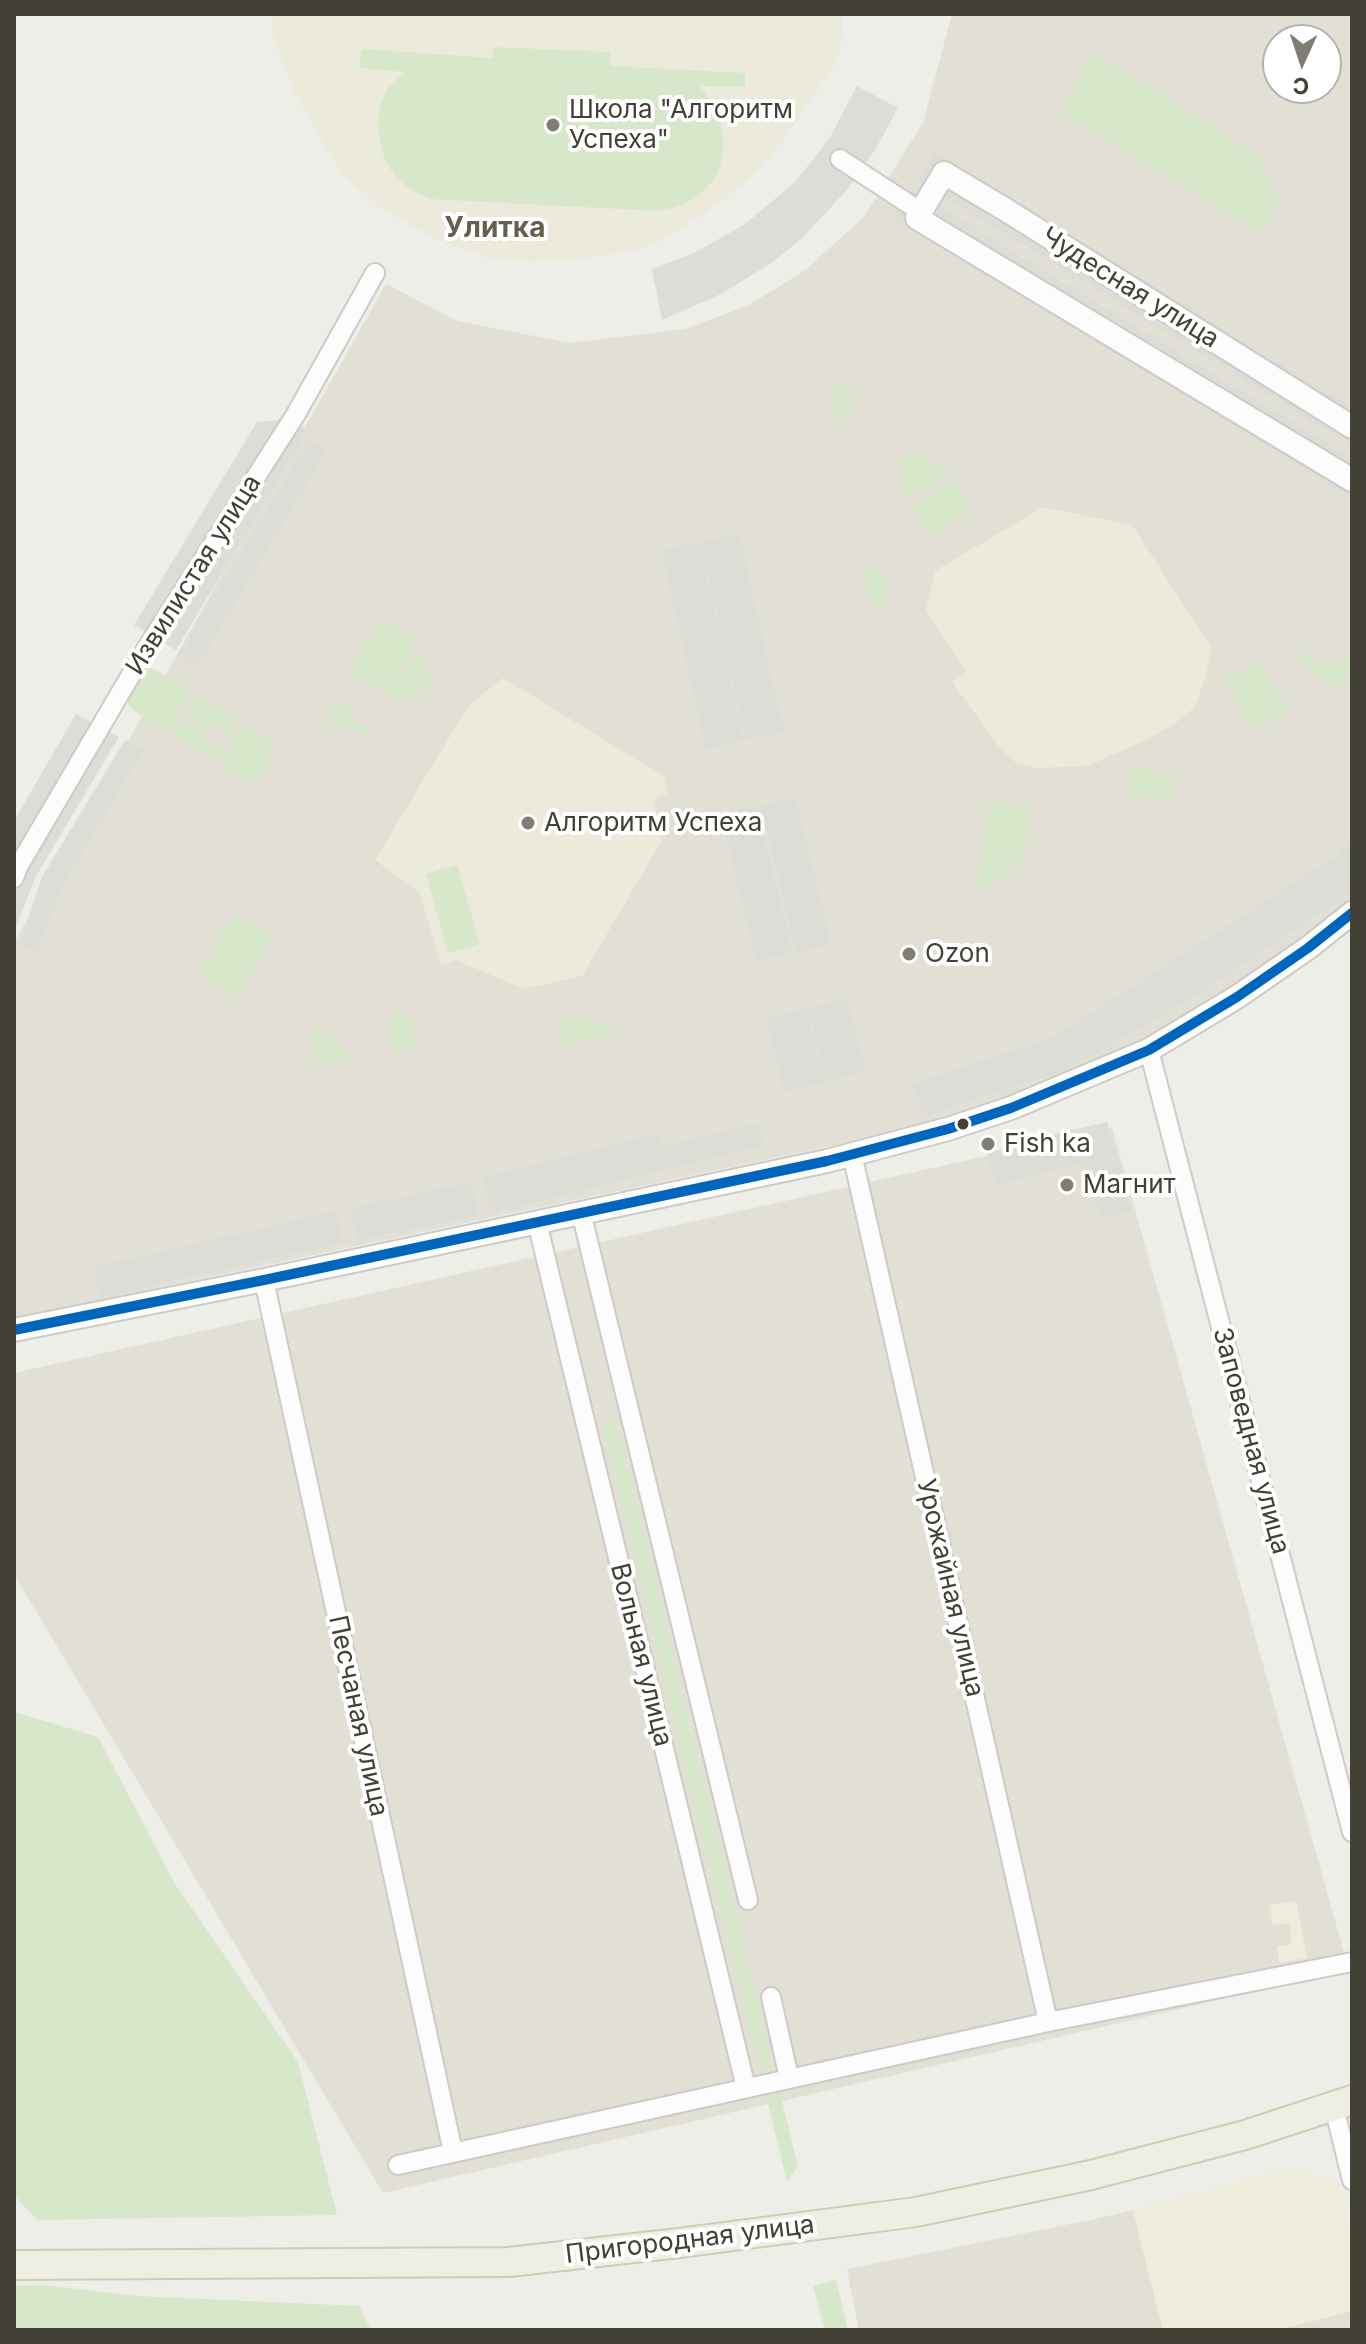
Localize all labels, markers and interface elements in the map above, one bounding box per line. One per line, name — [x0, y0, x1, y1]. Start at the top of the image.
north arrow — [1262, 24, 1342, 104]
text: С — [1292, 73, 1310, 99]
place label: Школа "Алгоритм Успеха" — [569, 94, 793, 156]
marker: Школа "Алгоритм Успеха" — [544, 116, 562, 134]
district label: Улитка — [445, 212, 545, 246]
street label: Чудесная улица — [1035, 221, 1225, 355]
street label: Извилистая улица — [120, 469, 268, 681]
place label: Алгоритм Успеха — [544, 807, 762, 839]
marker: Алгоритм Успеха — [519, 814, 537, 832]
place label: Ozon — [925, 938, 990, 970]
marker: Ozon — [900, 945, 918, 963]
unlabelled marker — [955, 1116, 971, 1132]
place label: Fish ka — [1004, 1128, 1091, 1160]
marker: Fish ka — [979, 1135, 997, 1153]
place label: Магнит — [1083, 1169, 1176, 1201]
marker: Магнит — [1058, 1176, 1076, 1194]
street label: Заповедная улица — [1206, 1324, 1296, 1558]
street label: Урожайная улица — [910, 1476, 990, 1700]
street label: Вольная улица — [603, 1560, 679, 1750]
street label: Песчаная улица — [321, 1613, 395, 1819]
street label: Пригородная улица — [564, 2209, 816, 2271]

